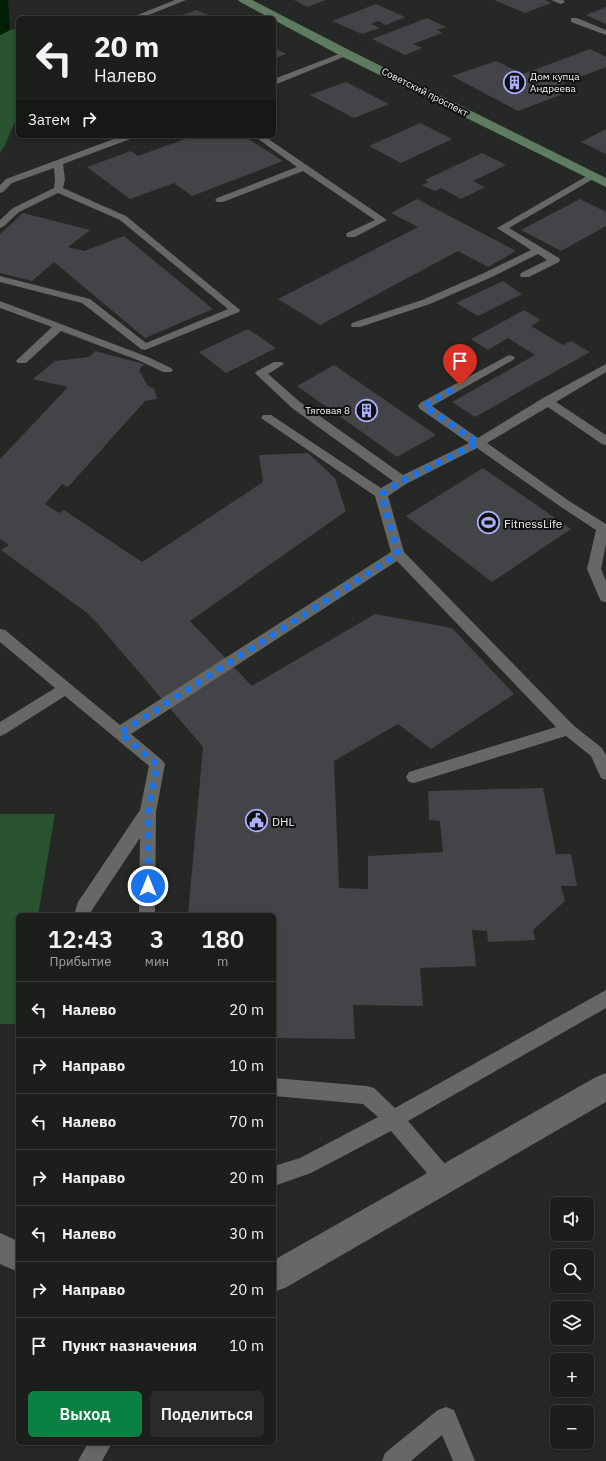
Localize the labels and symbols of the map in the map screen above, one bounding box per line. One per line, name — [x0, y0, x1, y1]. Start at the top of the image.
street label: Советский проспект — [379, 65, 471, 120]
building icon: Дом купца Андреева — [501, 69, 527, 95]
place label: Дом купца Андреева — [530, 70, 580, 95]
pin — [443, 344, 477, 385]
building icon: Тяговая 8 — [353, 397, 379, 423]
place label: Тяговая 8 — [305, 404, 350, 417]
sports icon: FitnessLife — [475, 510, 501, 536]
place label: FitnessLife — [504, 516, 563, 531]
public building icon: DHL — [244, 808, 270, 834]
place label: DHL — [272, 814, 295, 829]
position arrow — [127, 865, 169, 907]

